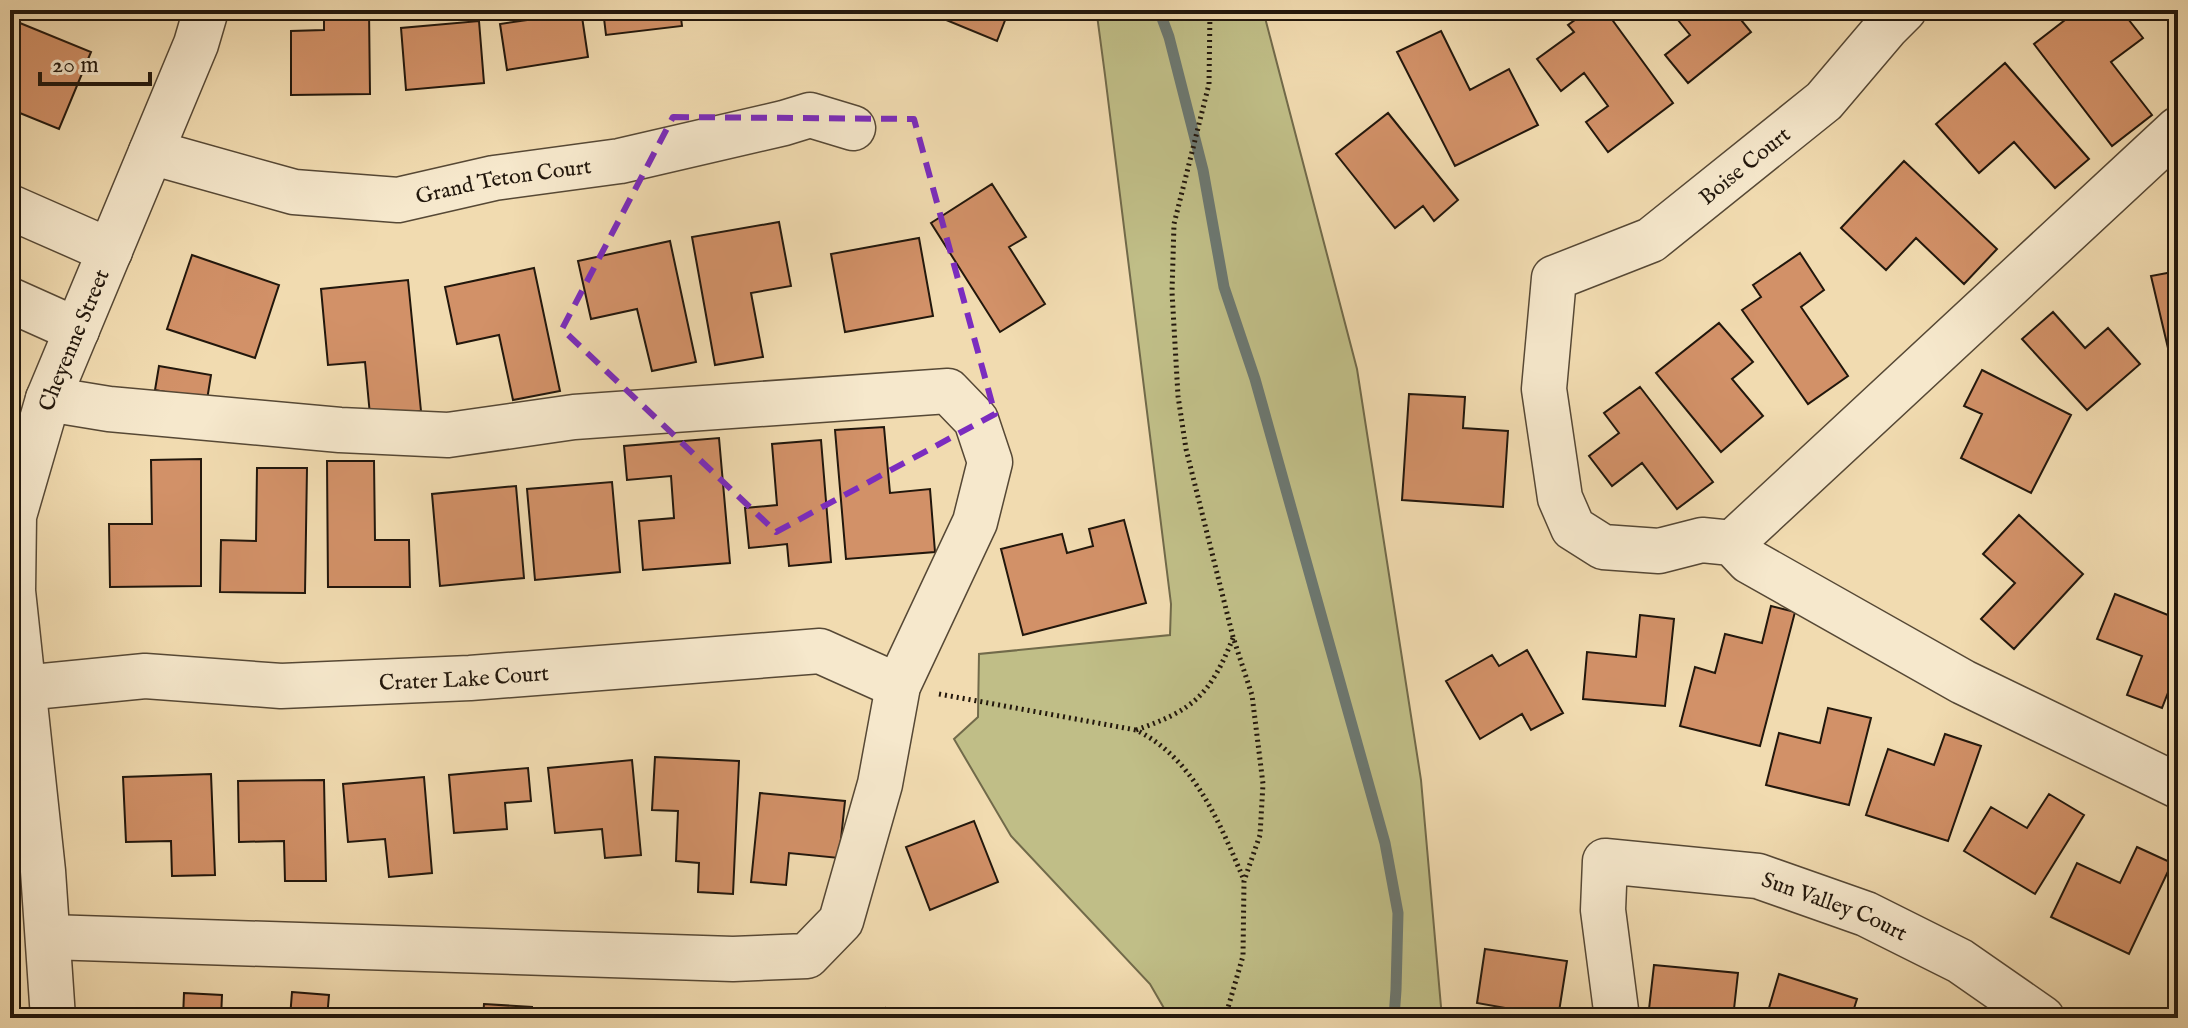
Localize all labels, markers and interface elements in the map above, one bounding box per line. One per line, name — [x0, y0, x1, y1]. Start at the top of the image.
scale bar — [40, 36, 150, 86]
text: 20 m — [52, 50, 99, 81]
street label: Boise Court — [1694, 121, 1797, 212]
street label: Grand Teton Court — [413, 153, 593, 212]
street label: Cheyenne Street — [33, 265, 117, 414]
street label: Crater Lake Court — [378, 660, 550, 698]
street label: Sun Valley Court — [1758, 866, 1912, 949]

